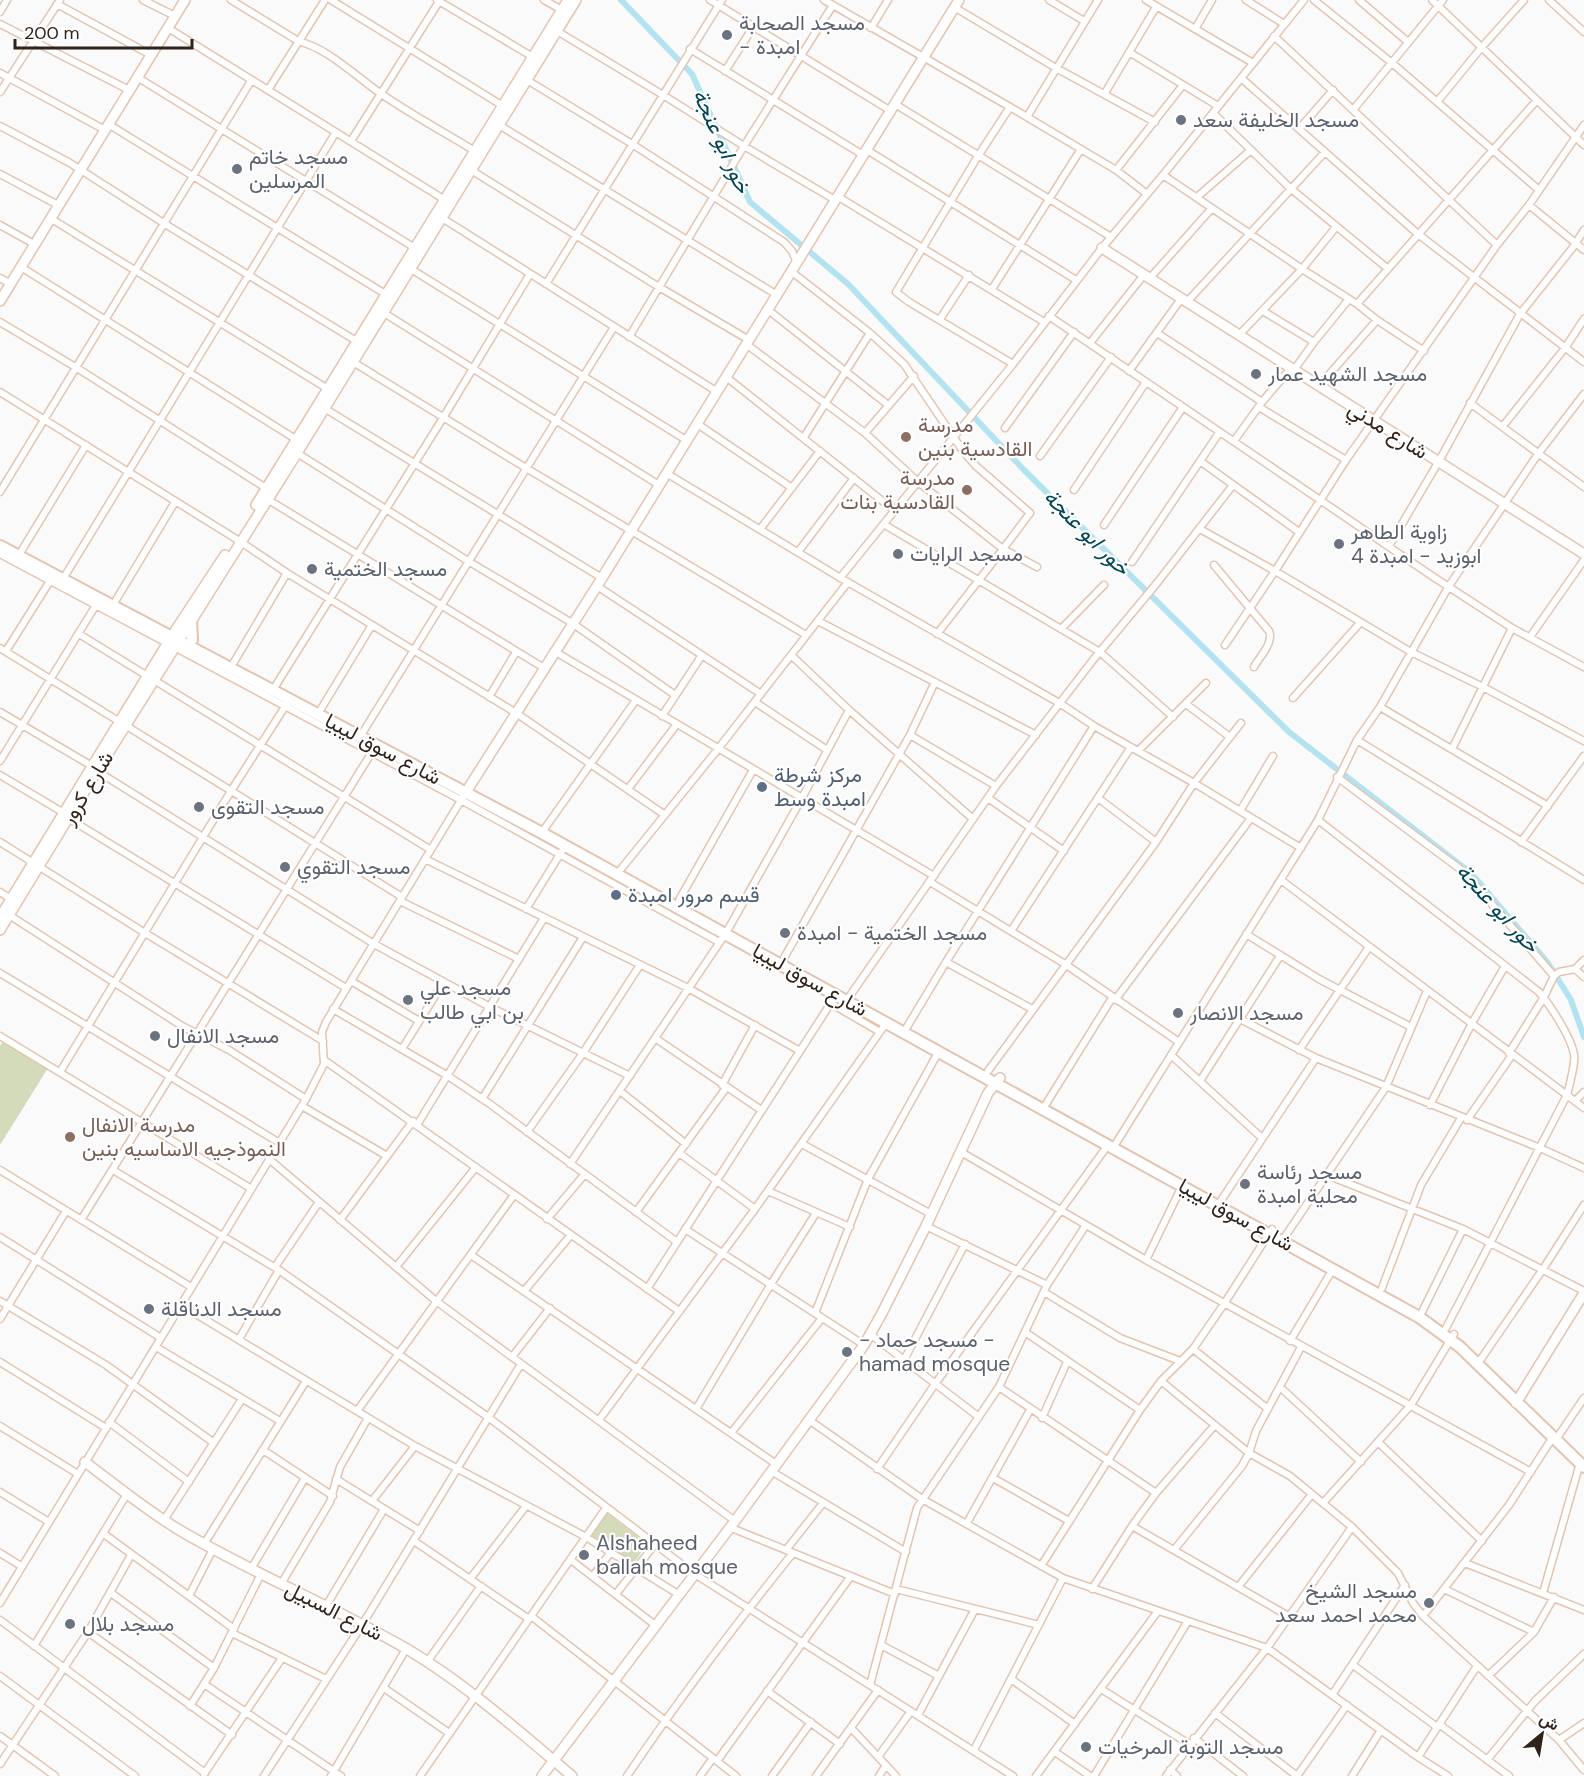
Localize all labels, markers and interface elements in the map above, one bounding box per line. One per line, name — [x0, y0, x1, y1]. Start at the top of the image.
place label: مسجد الصحابة - امبدة — [739, 9, 865, 61]
scale bar — [15, 12, 192, 50]
text: 200 m — [24, 21, 80, 45]
marker: مسجد الصحابة - امبدة — [720, 28, 734, 42]
water label: خور ابو عنجة — [686, 84, 758, 199]
place label: مسجد الخليفة سعد — [1193, 106, 1359, 134]
marker: مسجد الخليفة سعد — [1174, 113, 1188, 127]
place label: مسجد خاتم المرسلين — [249, 143, 348, 195]
marker: مسجد خاتم المرسلين — [230, 162, 244, 176]
place label: مسجد الشهيد عمار — [1267, 360, 1427, 388]
marker: مسجد الشهيد عمار — [1249, 367, 1263, 381]
street label: شارع مدني — [1341, 394, 1434, 468]
place label: مدرسة القادسية بنين — [918, 411, 1032, 463]
marker: مدرسة القادسية بنين — [899, 430, 913, 444]
place label: مدرسة القادسية بنات — [840, 464, 955, 516]
water label: خور ابو عنجة — [1037, 482, 1137, 582]
marker: مدرسة القادسية بنات — [960, 483, 974, 497]
place label: زاوية الطاهر ابوزيد - امبدة 4 — [1350, 518, 1481, 570]
marker: زاوية الطاهر ابوزيد - امبدة 4 — [1332, 537, 1346, 551]
place label: مسجد الرايات — [910, 540, 1023, 568]
marker: مسجد الرايات — [891, 547, 905, 561]
place label: مسجد الختمية — [324, 555, 447, 583]
marker: مسجد الختمية — [305, 562, 319, 576]
street label: شارع سوق ليبيا — [320, 707, 446, 791]
street label: شارع كرور — [54, 746, 120, 831]
place label: مركز شرطة امبدة وسط — [774, 761, 866, 813]
marker: مركز شرطة امبدة وسط — [755, 780, 769, 794]
place label: مسجد التقوى — [211, 793, 325, 821]
marker: مسجد التقوى — [192, 800, 206, 814]
place label: مسجد التقوي — [297, 853, 411, 884]
water label: خور ابو عنجة — [1450, 857, 1547, 960]
marker: مسجد التقوي — [278, 860, 292, 874]
place label: قسم مرور امبدة — [628, 881, 760, 909]
marker: قسم مرور امبدة — [609, 888, 623, 902]
place label: مسجد الختمية - امبدة — [797, 919, 987, 947]
marker: مسجد الختمية - امبدة — [778, 926, 792, 940]
street label: شارع سوق ليبيا — [747, 937, 873, 1023]
place label: مسجد علي بن ابي طالب — [420, 974, 524, 1029]
marker: مسجد علي بن ابي طالب — [401, 993, 415, 1007]
place label: مسجد الانصار — [1189, 999, 1304, 1027]
marker: مسجد الانصار — [1171, 1006, 1185, 1020]
place label: مسجد الانفال — [167, 1022, 279, 1050]
marker: مسجد الانفال — [148, 1029, 162, 1043]
place label: مدرسة الانفال النموذجيه الاساسيه بنين — [82, 1111, 286, 1163]
marker: مدرسة الانفال النموذجيه الاساسيه بنين — [63, 1130, 77, 1144]
place label: مسجد رئاسة محلية امبدة — [1257, 1158, 1362, 1210]
street label: شارع سوق ليبيا — [1173, 1172, 1299, 1258]
marker: مسجد رئاسة محلية امبدة — [1238, 1177, 1252, 1191]
place label: مسجد الدناقلة — [161, 1295, 282, 1323]
marker: مسجد الدناقلة — [142, 1302, 156, 1316]
place label: - مسجد حماد - hamad mosque — [859, 1326, 1010, 1378]
marker: - مسجد حماد - hamad mosque — [840, 1345, 854, 1359]
place label: Alshaheed ballah mosque — [596, 1529, 738, 1581]
marker: Alshaheed ballah mosque — [577, 1548, 591, 1562]
street label: شارع السبيل — [280, 1574, 388, 1648]
place label: مسجد الشيخ محمد احمد سعد — [1275, 1577, 1417, 1629]
marker: مسجد الشيخ محمد احمد سعد — [1422, 1596, 1436, 1610]
place label: مسجد بلال — [82, 1610, 174, 1638]
marker: مسجد بلال — [63, 1617, 77, 1631]
north arrow — [1512, 1704, 1572, 1764]
text: ش — [1536, 1708, 1563, 1735]
place label: مسجد التوبة المرخيات — [1098, 1733, 1283, 1761]
marker: مسجد التوبة المرخيات — [1079, 1740, 1093, 1754]

